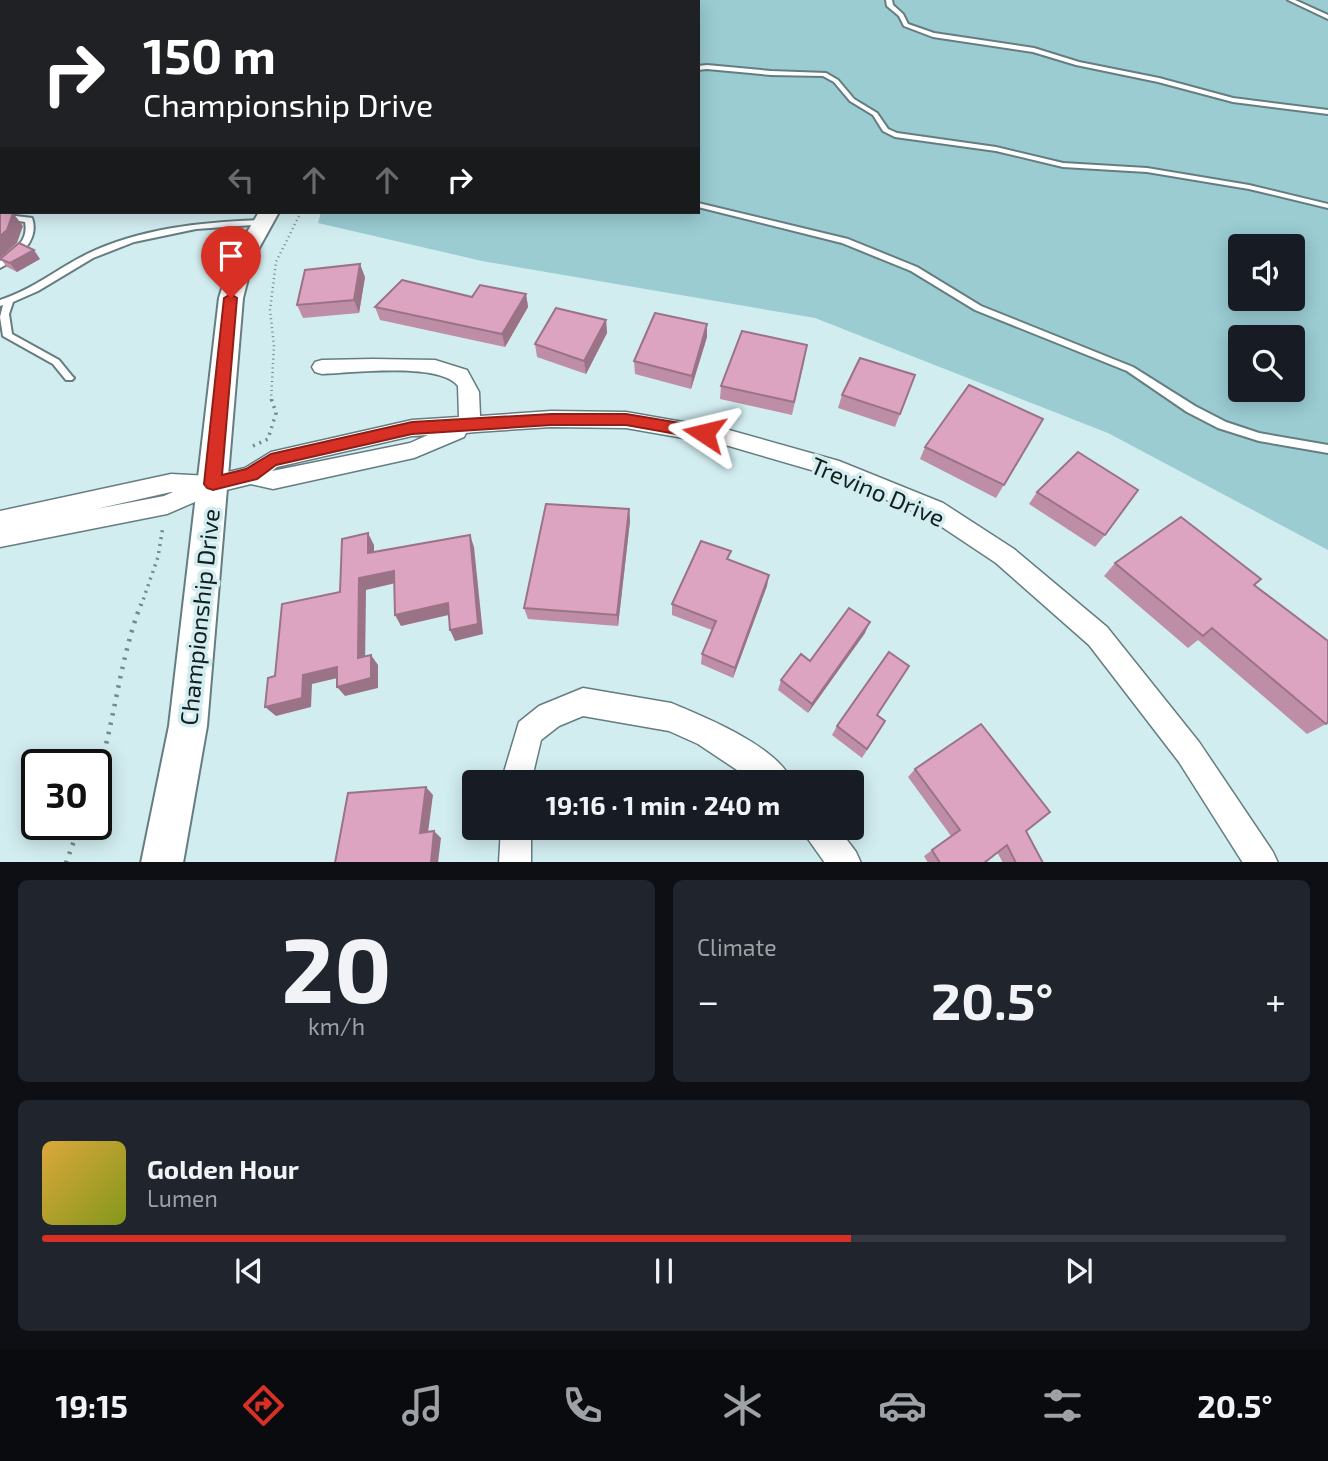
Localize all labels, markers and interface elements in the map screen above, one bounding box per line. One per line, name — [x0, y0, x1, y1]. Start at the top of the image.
text: 150 m — [143, 25, 276, 84]
icon: right — [28, 28, 119, 119]
text: Championship Drive — [143, 85, 433, 123]
icon: left — [222, 161, 260, 199]
icon: ahead — [295, 161, 333, 199]
icon: ahead — [368, 161, 406, 199]
icon: right — [441, 161, 479, 199]
pin — [201, 226, 261, 298]
map controls — [1228, 234, 1305, 402]
button: sound — [1228, 234, 1305, 311]
icon: arrive — [212, 237, 250, 275]
button: search — [1228, 325, 1305, 402]
position arrow — [667, 396, 741, 470]
street label: Trevino Drive — [807, 450, 949, 532]
street label: Championship Drive — [173, 507, 225, 727]
speed limit sign: 30 — [21, 749, 112, 840]
text: 19:16 · 1 min · 240 m — [546, 789, 780, 820]
text: 20 — [281, 912, 392, 1021]
text: Climate — [697, 933, 777, 961]
text: 20.5° — [931, 968, 1053, 1030]
text: − — [697, 977, 719, 1023]
text: + — [1265, 977, 1286, 1023]
text: km/h — [308, 1012, 365, 1040]
text: Golden Hour — [147, 1153, 299, 1184]
text: Lumen — [147, 1184, 218, 1212]
icon: previous — [230, 1252, 268, 1290]
icon: pause — [645, 1252, 683, 1290]
icon: next — [1060, 1252, 1098, 1290]
icon: directions — [239, 1381, 288, 1430]
icon: music — [398, 1381, 447, 1430]
icon: phone — [558, 1381, 607, 1430]
icon: climate — [718, 1381, 767, 1430]
icon: car — [878, 1381, 927, 1430]
icon: filters — [1038, 1381, 1087, 1430]
text: 19:15 — [55, 1386, 128, 1424]
text: 20.5° — [1197, 1386, 1273, 1424]

